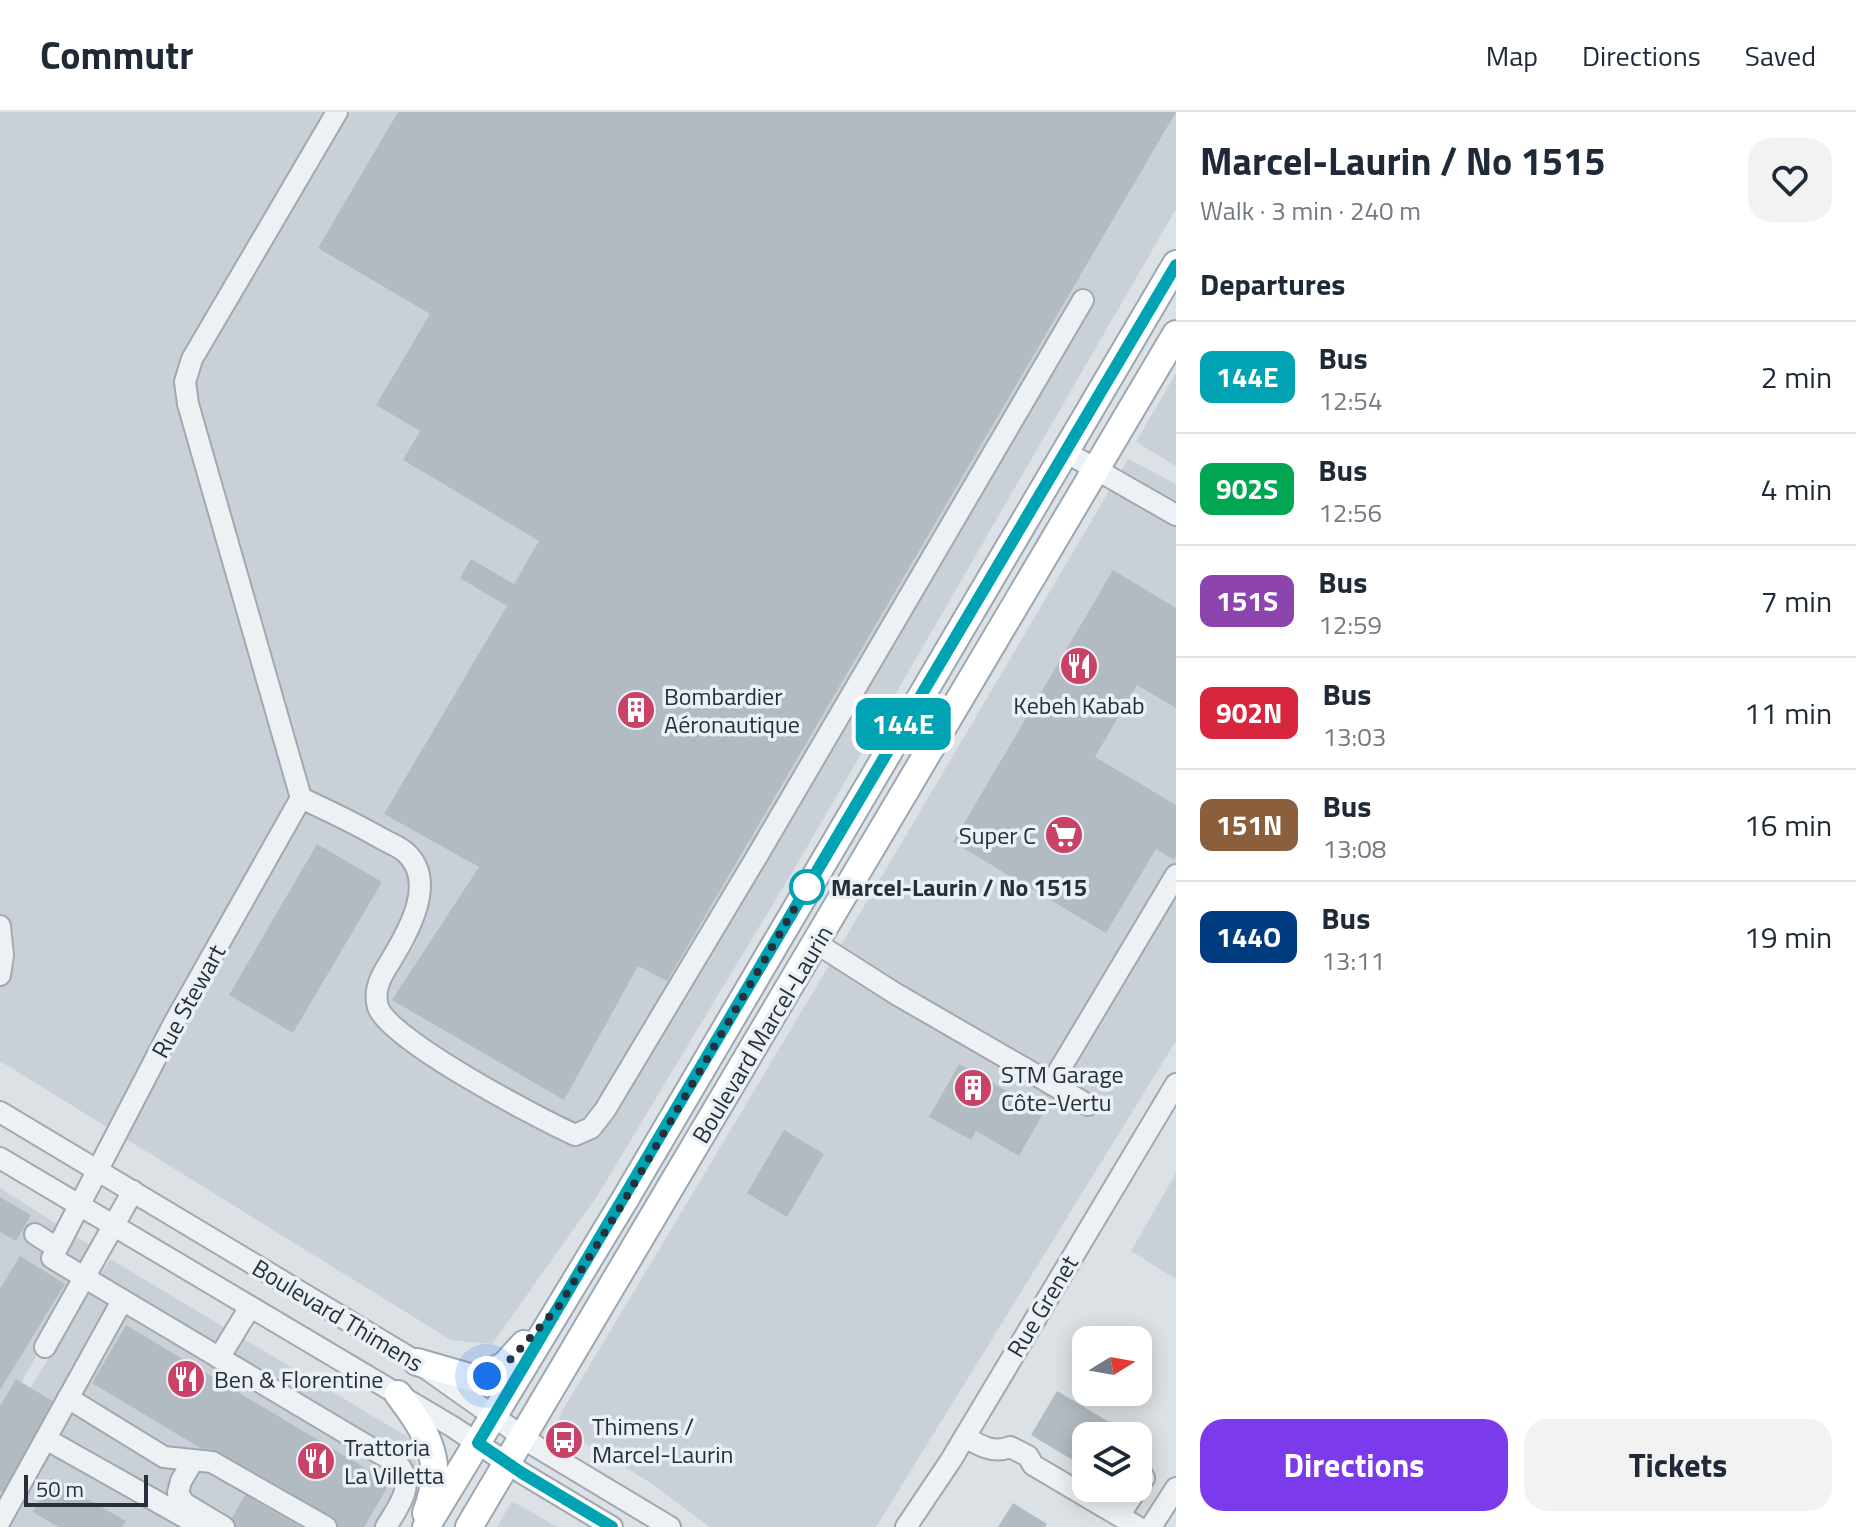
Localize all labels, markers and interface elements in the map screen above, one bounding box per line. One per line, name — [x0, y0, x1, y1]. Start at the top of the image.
text: Commutr — [40, 26, 193, 84]
text: Map — [1486, 34, 1538, 77]
text: Directions — [1582, 34, 1701, 77]
text: Saved — [1745, 34, 1816, 77]
text: Marcel-Laurin / No 1515 — [1200, 132, 1606, 190]
button: heart — [1748, 138, 1832, 222]
text: Walk · 3 min · 240 m — [1200, 191, 1421, 230]
text: Departures — [1200, 261, 1345, 307]
text: Bus — [1319, 335, 1368, 381]
text: 2 min — [1761, 354, 1832, 400]
text: 144E — [1216, 355, 1279, 398]
text: 12:54 — [1319, 381, 1382, 420]
text: Bus — [1318, 447, 1367, 493]
text: 4 min — [1761, 466, 1832, 512]
text: 902S — [1216, 467, 1278, 510]
text: 12:56 — [1318, 493, 1382, 532]
text: Bus — [1318, 559, 1367, 605]
text: 7 min — [1761, 578, 1832, 624]
text: 151S — [1216, 579, 1278, 622]
text: 12:59 — [1318, 605, 1382, 644]
restaurant icon: Kebeh Kabab — [1058, 645, 1100, 687]
text: Bus — [1322, 671, 1371, 717]
place label: Bombardier Aéronautique — [664, 678, 800, 742]
place label: Kebeh Kabab — [1013, 687, 1145, 723]
building icon: Bombardier Aéronautique — [615, 689, 657, 731]
text: 11 min — [1744, 690, 1832, 736]
text: 902N — [1216, 691, 1282, 734]
line badge: 144E — [847, 698, 959, 750]
text: 144E — [872, 702, 934, 745]
text: 13:03 — [1322, 717, 1386, 756]
text: Bus — [1322, 783, 1371, 829]
text: 16 min — [1744, 802, 1832, 848]
text: 151N — [1216, 803, 1282, 846]
supermarket icon: Super C — [1043, 814, 1085, 856]
place label: Super C — [959, 817, 1036, 853]
text: 13:08 — [1322, 829, 1386, 868]
place label: Marcel-Laurin / No 1515 — [831, 869, 1087, 905]
marker: Marcel-Laurin / No 1515 — [790, 870, 824, 904]
text: Bus — [1321, 895, 1370, 941]
text: 19 min — [1744, 914, 1832, 960]
text: 144O — [1216, 915, 1281, 958]
street label: Boulevard Marcel-Laurin — [683, 918, 841, 1150]
street label: Rue Stewart — [142, 937, 234, 1064]
text: 13:11 — [1321, 941, 1385, 980]
place label: STM Garage Côte-Vertu — [1001, 1056, 1124, 1120]
building icon: STM Garage Côte-Vertu — [952, 1067, 994, 1109]
street label: Rue Grenet — [997, 1248, 1087, 1364]
street label: Boulevard Thimens — [246, 1250, 430, 1380]
north arrow — [1072, 1326, 1152, 1406]
map controls — [1072, 1326, 1152, 1502]
your location — [467, 1356, 507, 1396]
restaurant icon: Ben & Florentine — [165, 1358, 207, 1400]
place label: Ben & Florentine — [214, 1361, 383, 1397]
place label: Thimens / Marcel-Laurin — [592, 1408, 733, 1472]
bus stop icon: Thimens / Marcel-Laurin — [543, 1419, 585, 1461]
button: Directions — [1200, 1419, 1508, 1511]
button: Tickets — [1524, 1419, 1832, 1511]
button: layers — [1072, 1422, 1152, 1502]
place label: Trattoria La Villetta — [344, 1429, 444, 1493]
restaurant icon: Trattoria La Villetta — [295, 1440, 337, 1482]
scale bar — [24, 1471, 148, 1507]
text: 50 m — [36, 1472, 84, 1506]

